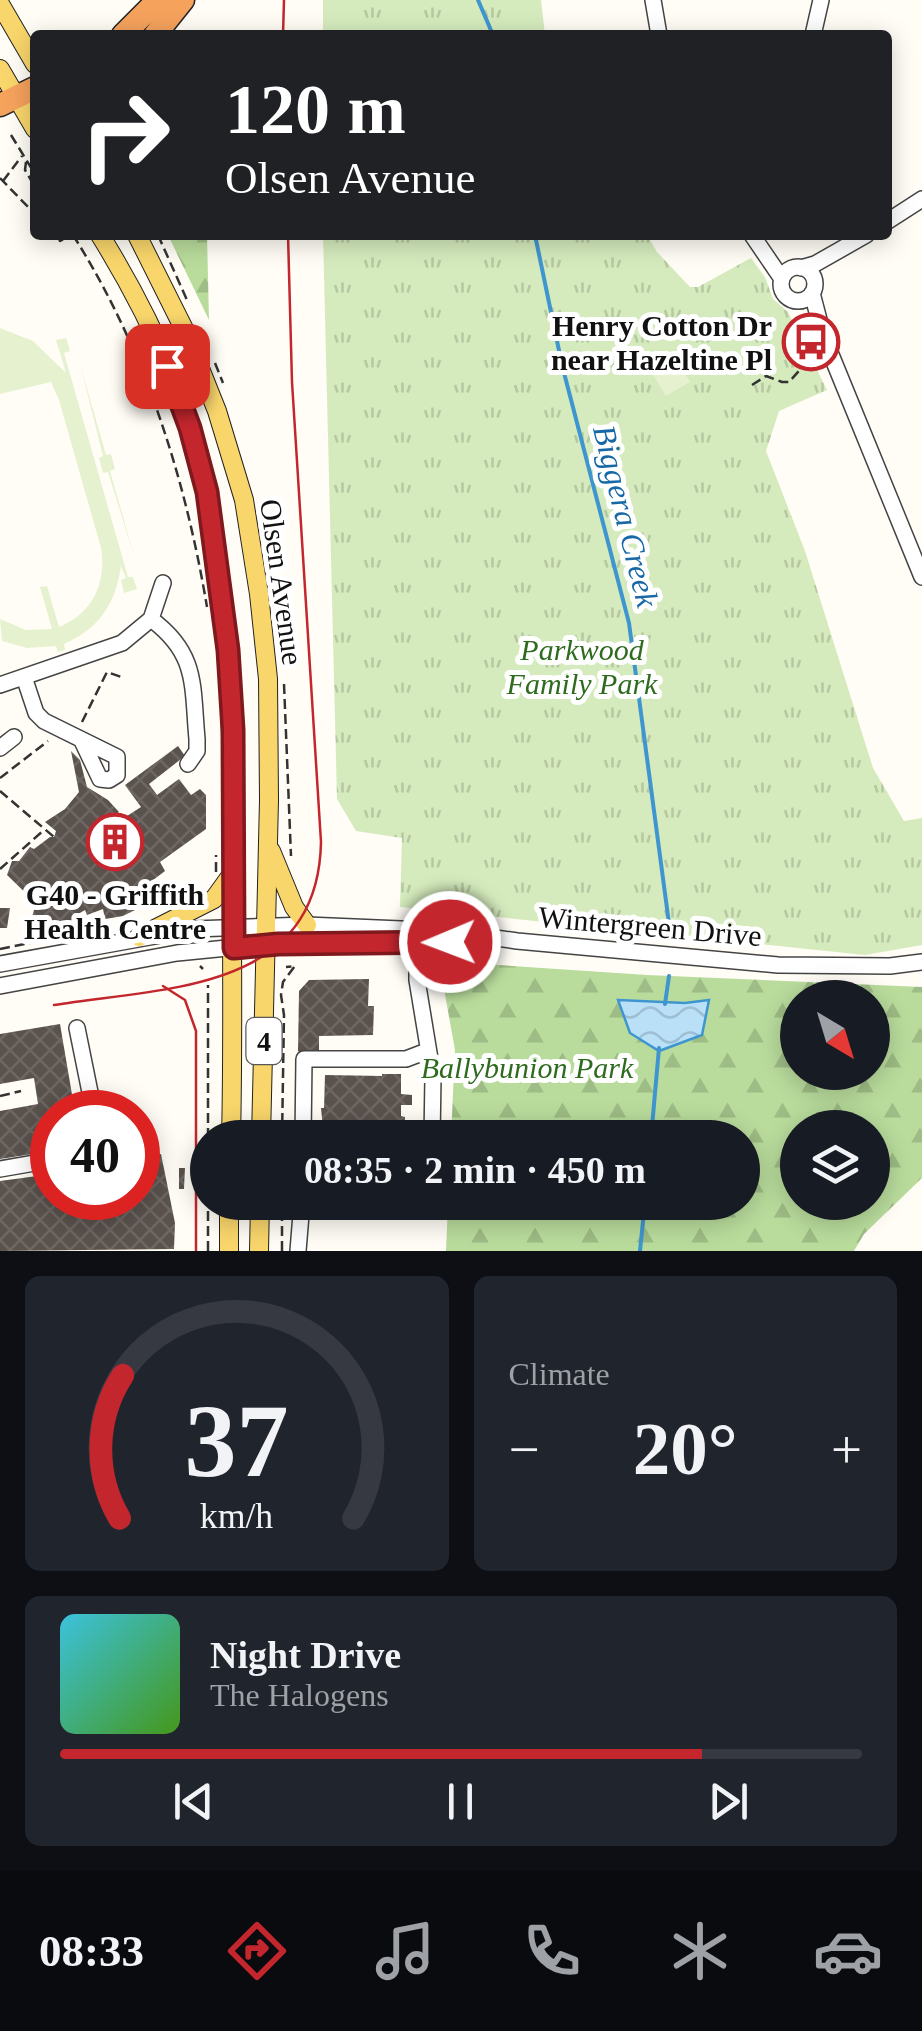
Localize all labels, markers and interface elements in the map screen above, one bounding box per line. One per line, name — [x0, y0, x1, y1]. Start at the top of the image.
icon: right — [60, 70, 190, 200]
text: 120 m — [225, 71, 406, 148]
text: Olsen Avenue — [225, 153, 475, 203]
place label: Henry Cotton Dr near Hazeltine Pl — [551, 309, 772, 376]
bus stop icon: Henry Cotton Dr near Hazeltine Pl — [781, 312, 841, 372]
pin — [125, 324, 210, 409]
icon: arrive — [140, 339, 195, 394]
water label: Biggera Creek — [586, 421, 666, 612]
street label: Olsen Avenue — [254, 497, 310, 667]
park label: Parkwood Family Park — [506, 633, 658, 700]
building icon: G40 - Griffith Health Centre — [85, 812, 145, 872]
place label: G40 - Griffith Health Centre — [24, 878, 206, 945]
position arrow — [398, 890, 502, 994]
street label: Wintergreen Drive — [537, 900, 763, 952]
north arrow — [780, 980, 890, 1090]
map controls — [780, 980, 890, 1220]
road number: 4 — [246, 1018, 282, 1064]
park label: Ballybunion Park — [421, 1051, 634, 1084]
speed limit sign: 40 — [30, 1090, 160, 1220]
button: layers — [780, 1110, 890, 1220]
text: 08:35 · 2 min · 450 m — [304, 1149, 646, 1191]
text: Climate — [509, 1356, 610, 1392]
text: 37 — [185, 1383, 289, 1498]
text: 20° — [633, 1407, 738, 1490]
text: − — [509, 1419, 540, 1480]
text: + — [831, 1419, 862, 1480]
text: km/h — [200, 1496, 274, 1536]
text: Night Drive — [210, 1634, 401, 1676]
text: The Halogens — [210, 1677, 389, 1713]
icon: previous — [166, 1774, 221, 1829]
icon: pause — [433, 1774, 488, 1829]
icon: next — [701, 1774, 756, 1829]
icon: directions — [222, 1916, 292, 1986]
icon: music — [370, 1916, 440, 1986]
icon: phone — [517, 1916, 587, 1986]
icon: climate — [665, 1916, 735, 1986]
icon: car — [813, 1916, 883, 1986]
text: 08:33 — [39, 1926, 144, 1976]

